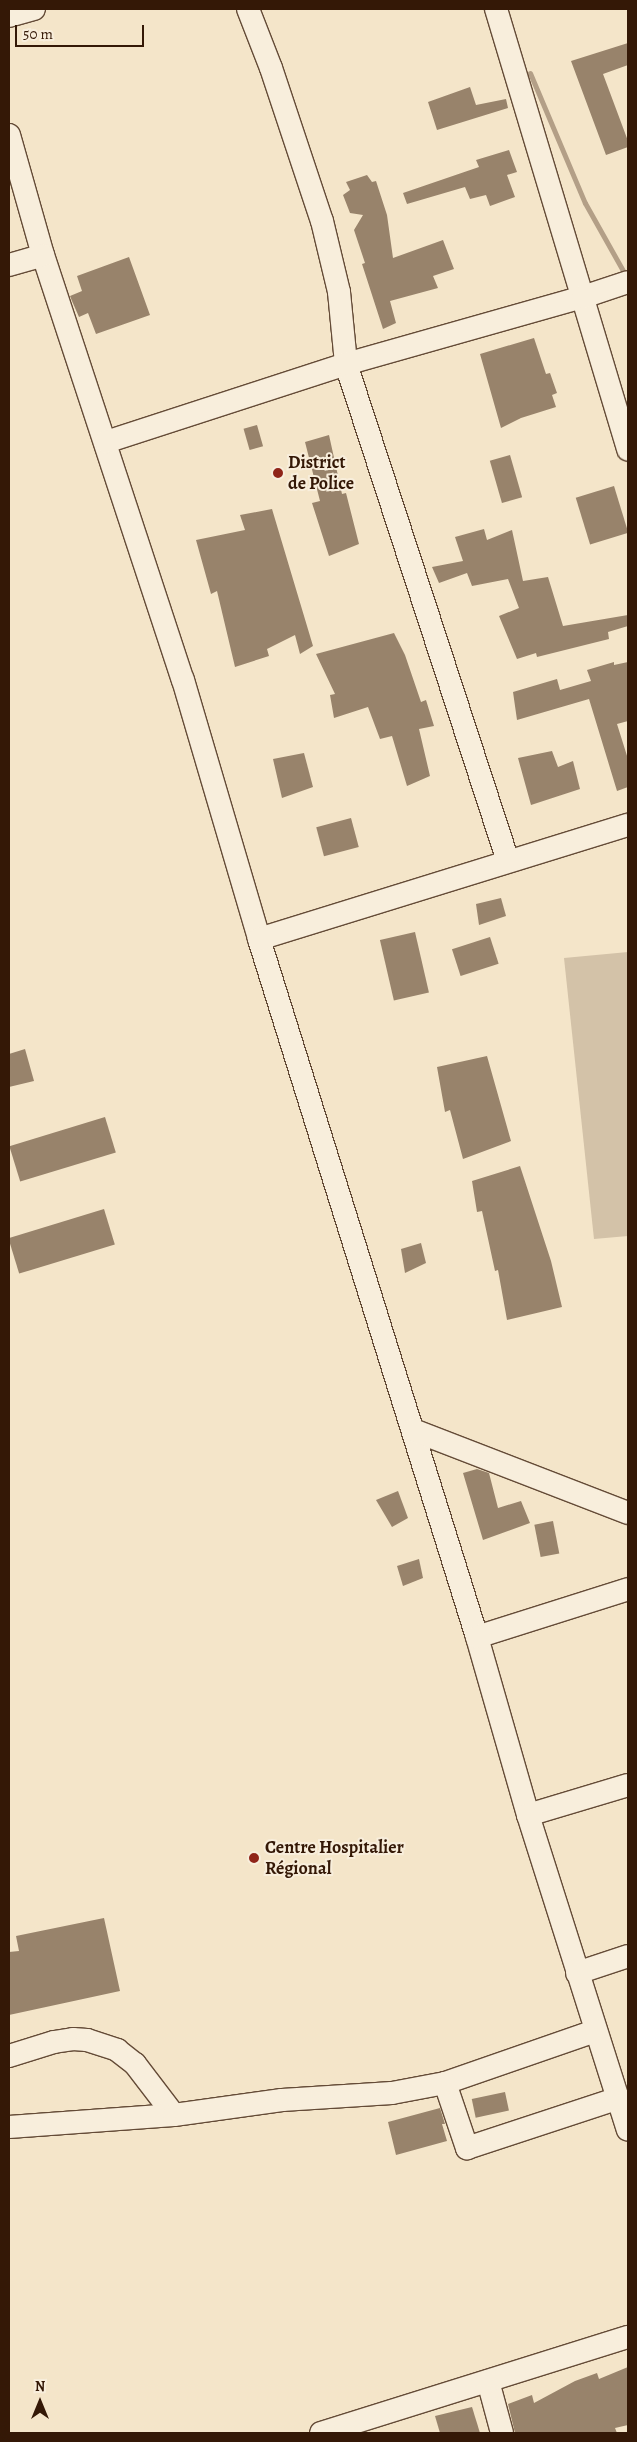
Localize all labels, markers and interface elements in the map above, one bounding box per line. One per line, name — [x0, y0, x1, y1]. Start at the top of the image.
scale bar — [18, 15, 146, 47]
text: 50 m — [23, 24, 53, 44]
place label: District de Police — [288, 452, 354, 494]
marker: District de Police — [272, 467, 284, 479]
place label: Centre Hospitalier Régional — [265, 1837, 404, 1880]
marker: Centre Hospitalier Régional — [247, 1851, 261, 1865]
north arrow — [15, 2377, 65, 2427]
text: N — [35, 2377, 45, 2396]

